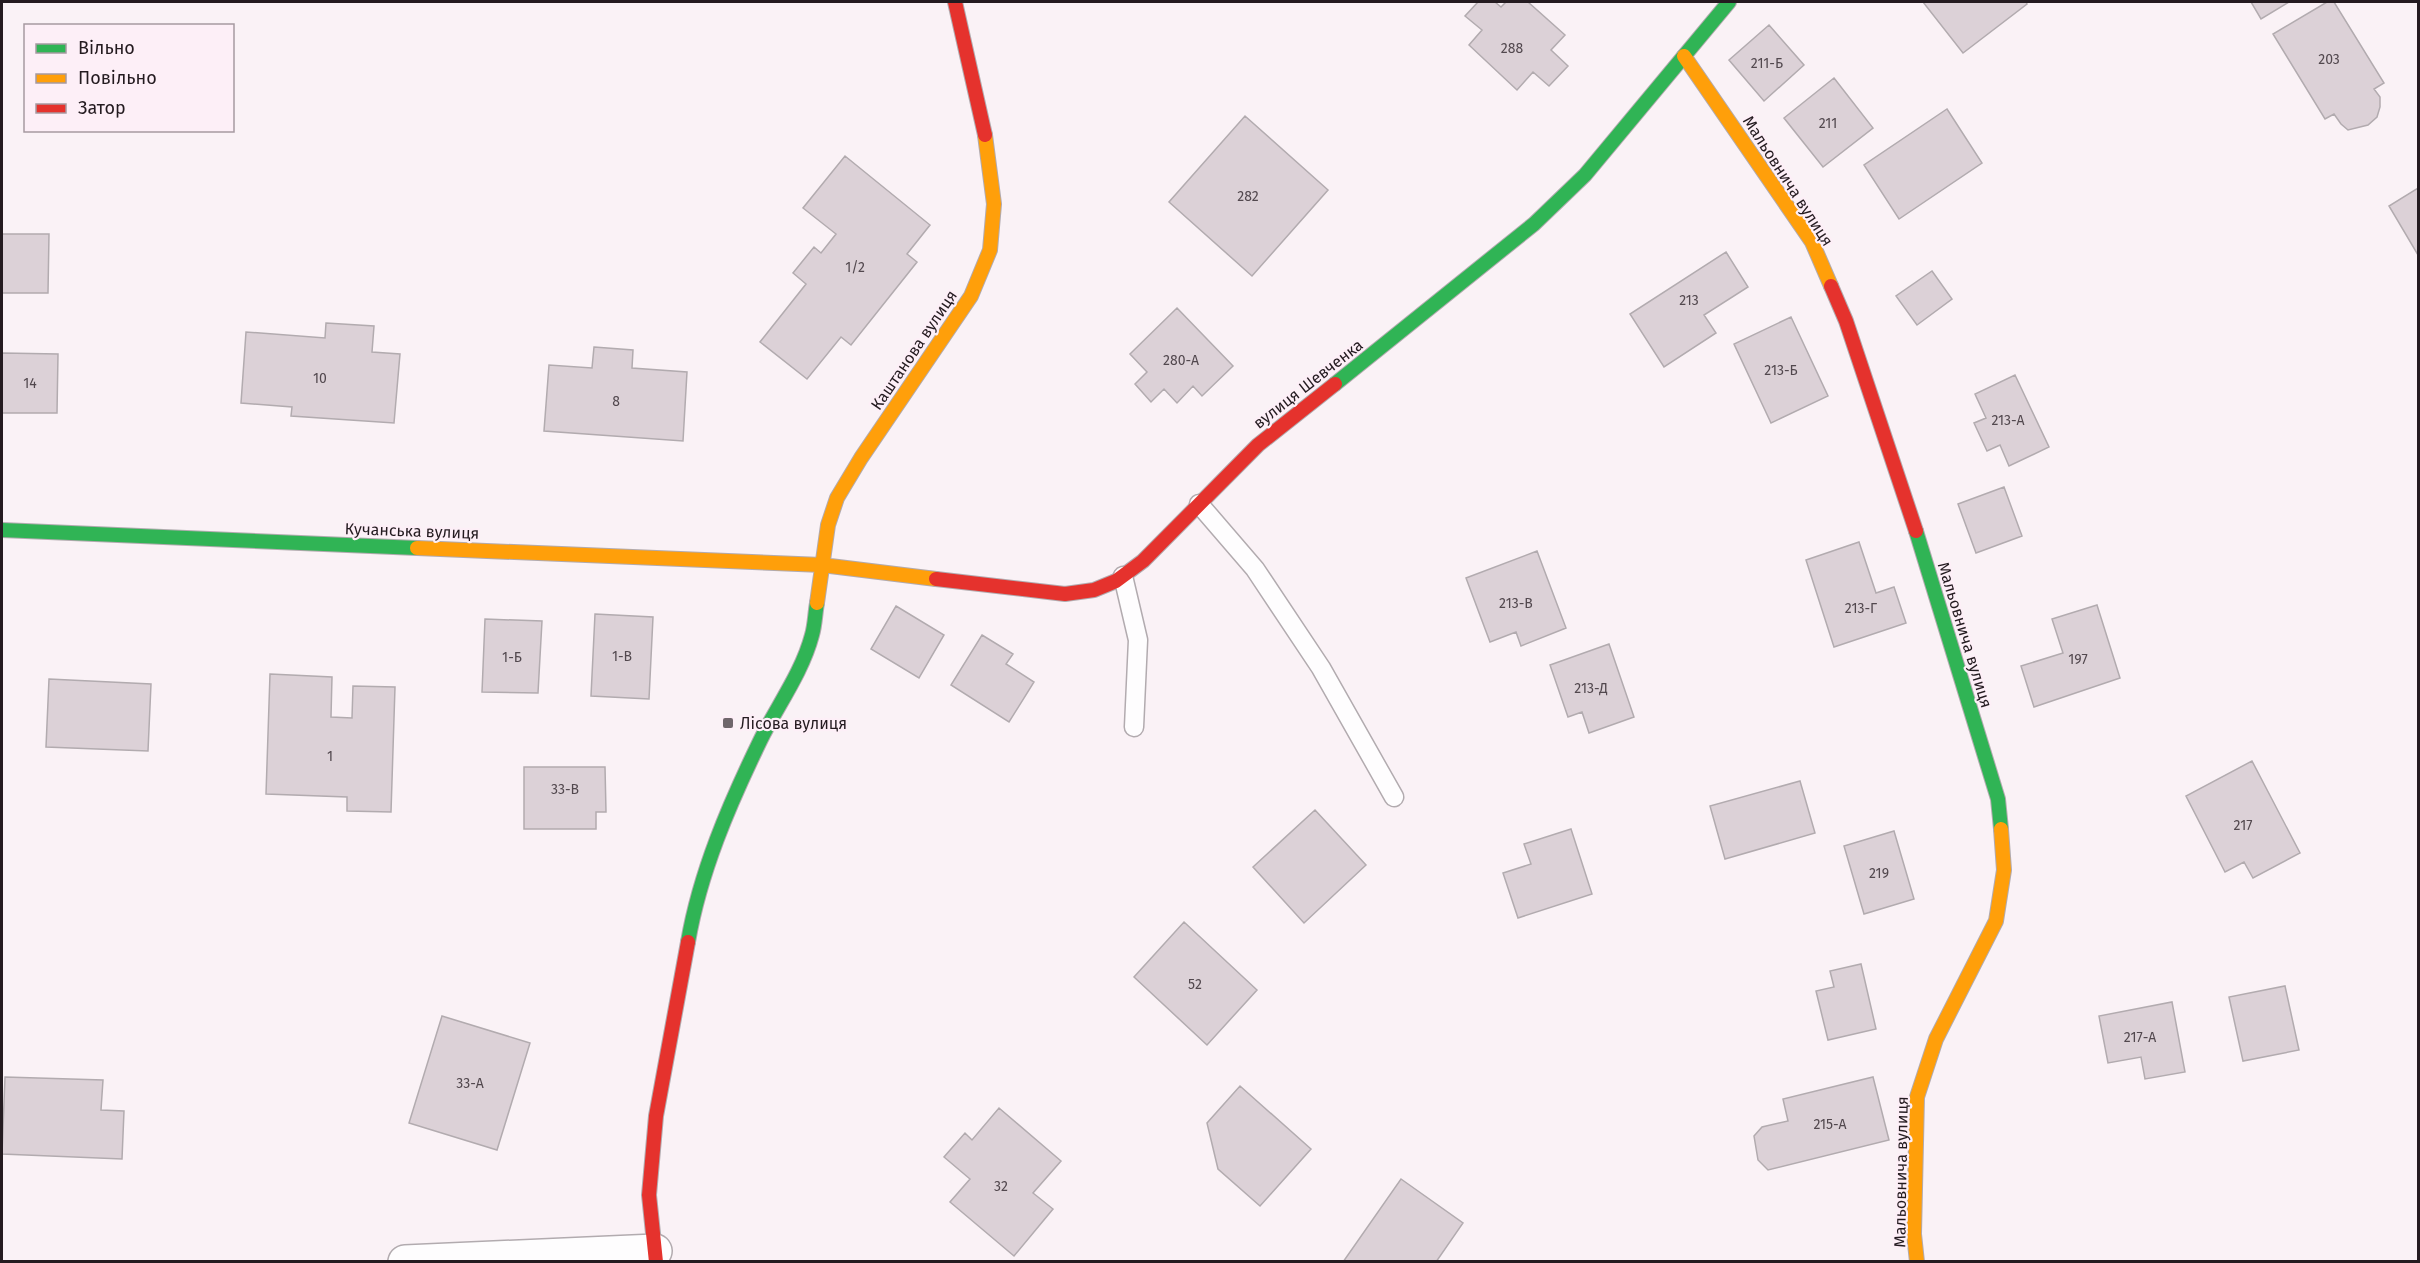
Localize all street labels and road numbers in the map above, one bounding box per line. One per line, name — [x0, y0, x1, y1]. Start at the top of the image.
street label: Мальовнича вулиця — [1739, 112, 1837, 250]
street label: Каштанова вулиця — [867, 287, 961, 413]
street label: вулиця Шевченка — [1249, 335, 1367, 433]
street label: Кучанська вулиця — [344, 519, 480, 543]
street label: Мальовнича вулиця — [1934, 560, 1996, 710]
street label: Мальовнича вулиця — [1890, 1096, 1912, 1248]

